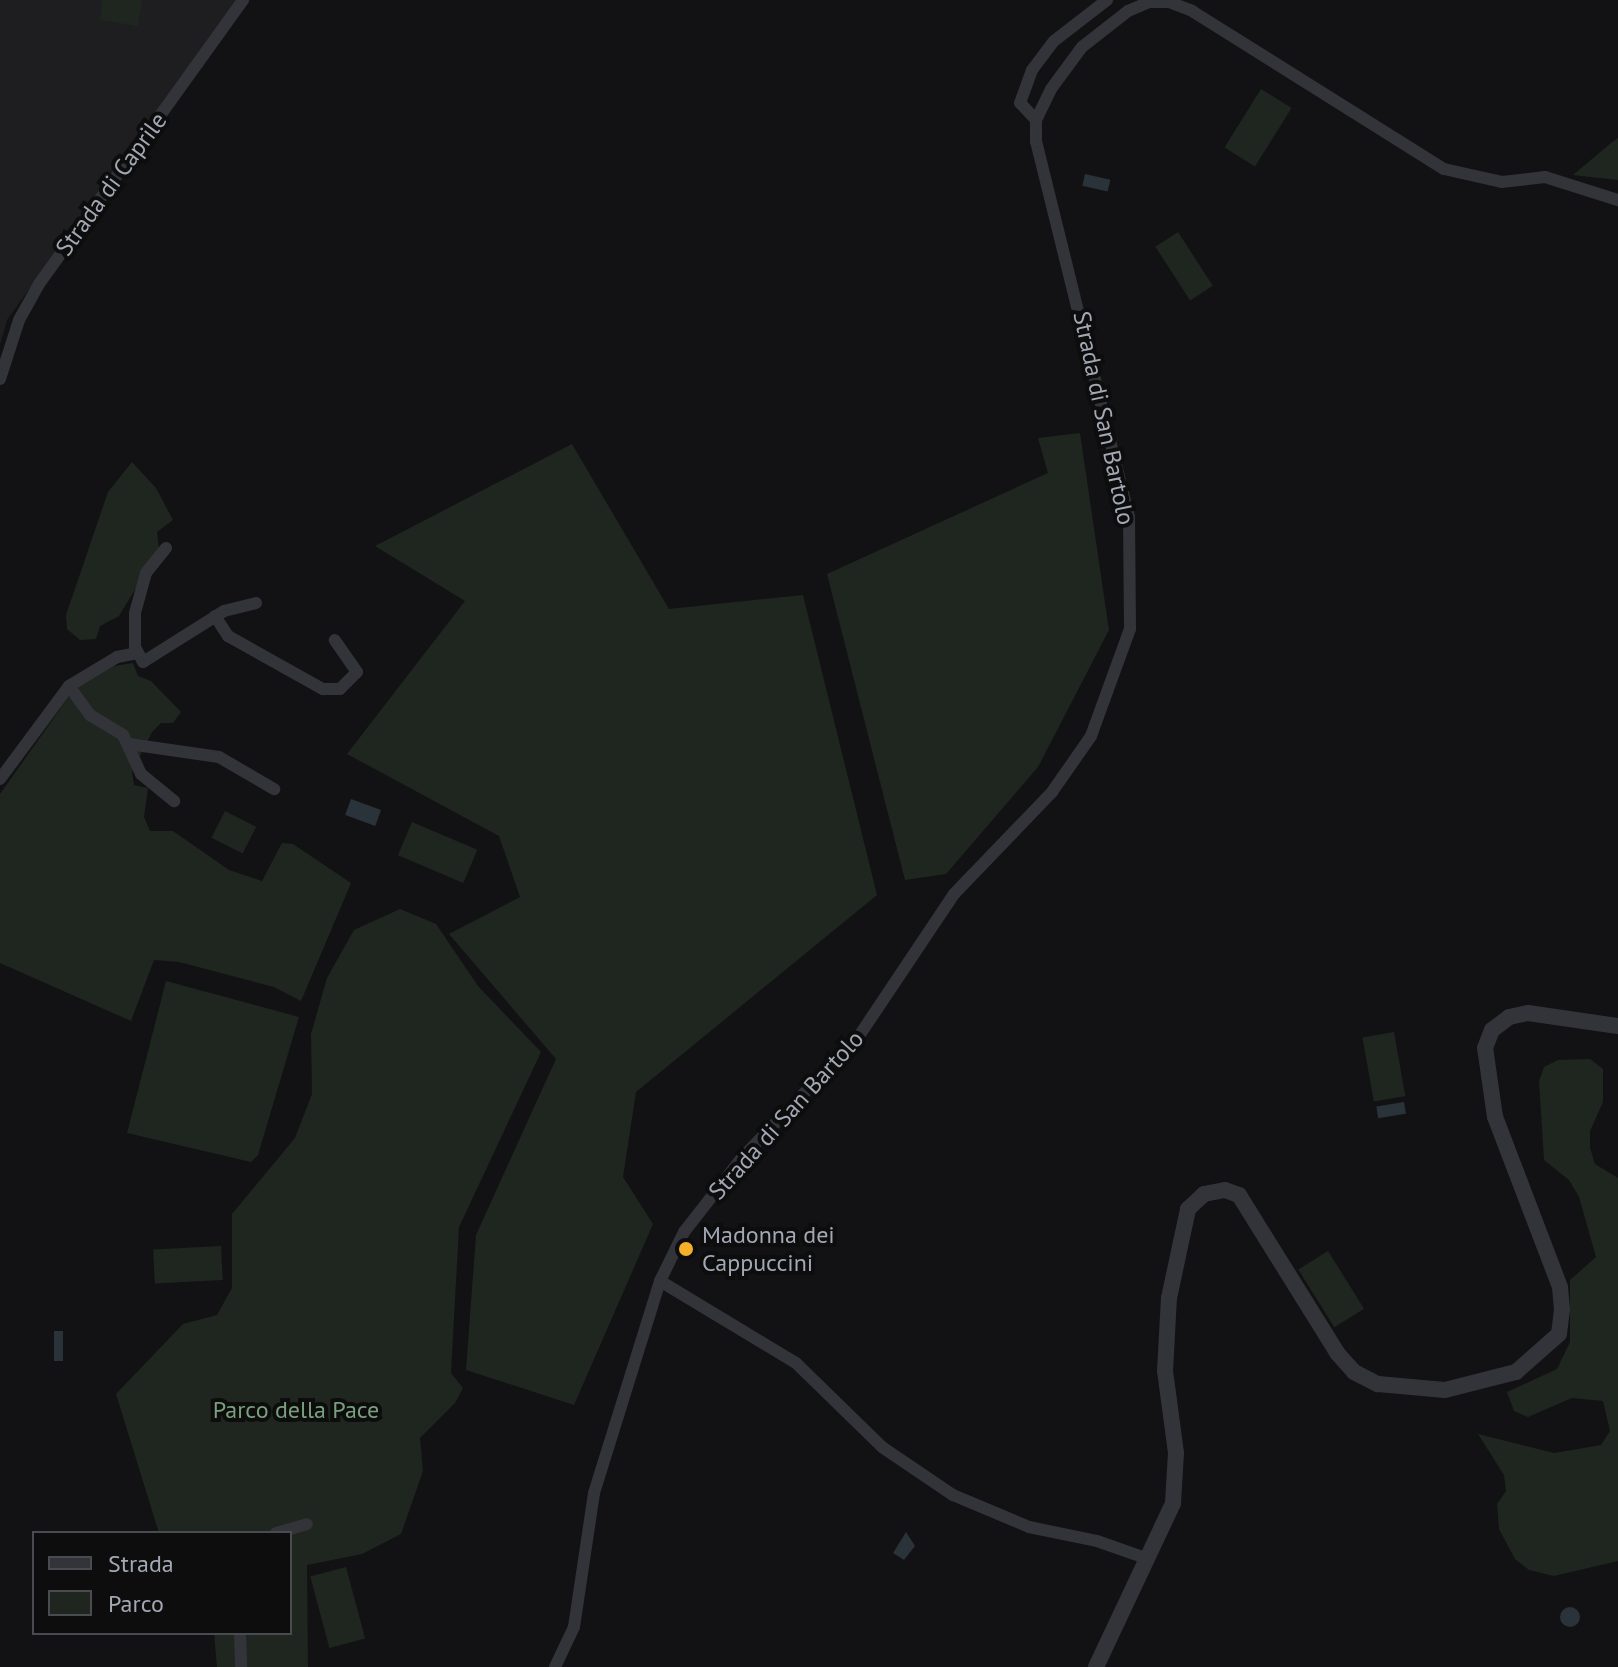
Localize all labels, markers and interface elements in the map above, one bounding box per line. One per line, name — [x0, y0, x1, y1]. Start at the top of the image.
street label: Strada di Caprile — [49, 107, 173, 261]
street label: Strada di San Bartolo — [1067, 309, 1141, 527]
street label: Strada di San Bartolo — [703, 1025, 869, 1205]
place label: Madonna dei Cappuccini — [702, 1221, 835, 1277]
marker: Madonna dei Cappuccini — [677, 1240, 695, 1258]
park label: Parco della Pace — [213, 1396, 379, 1424]
legend — [32, 1531, 292, 1635]
text: Strada — [108, 1548, 174, 1579]
text: Parco — [108, 1588, 164, 1619]

